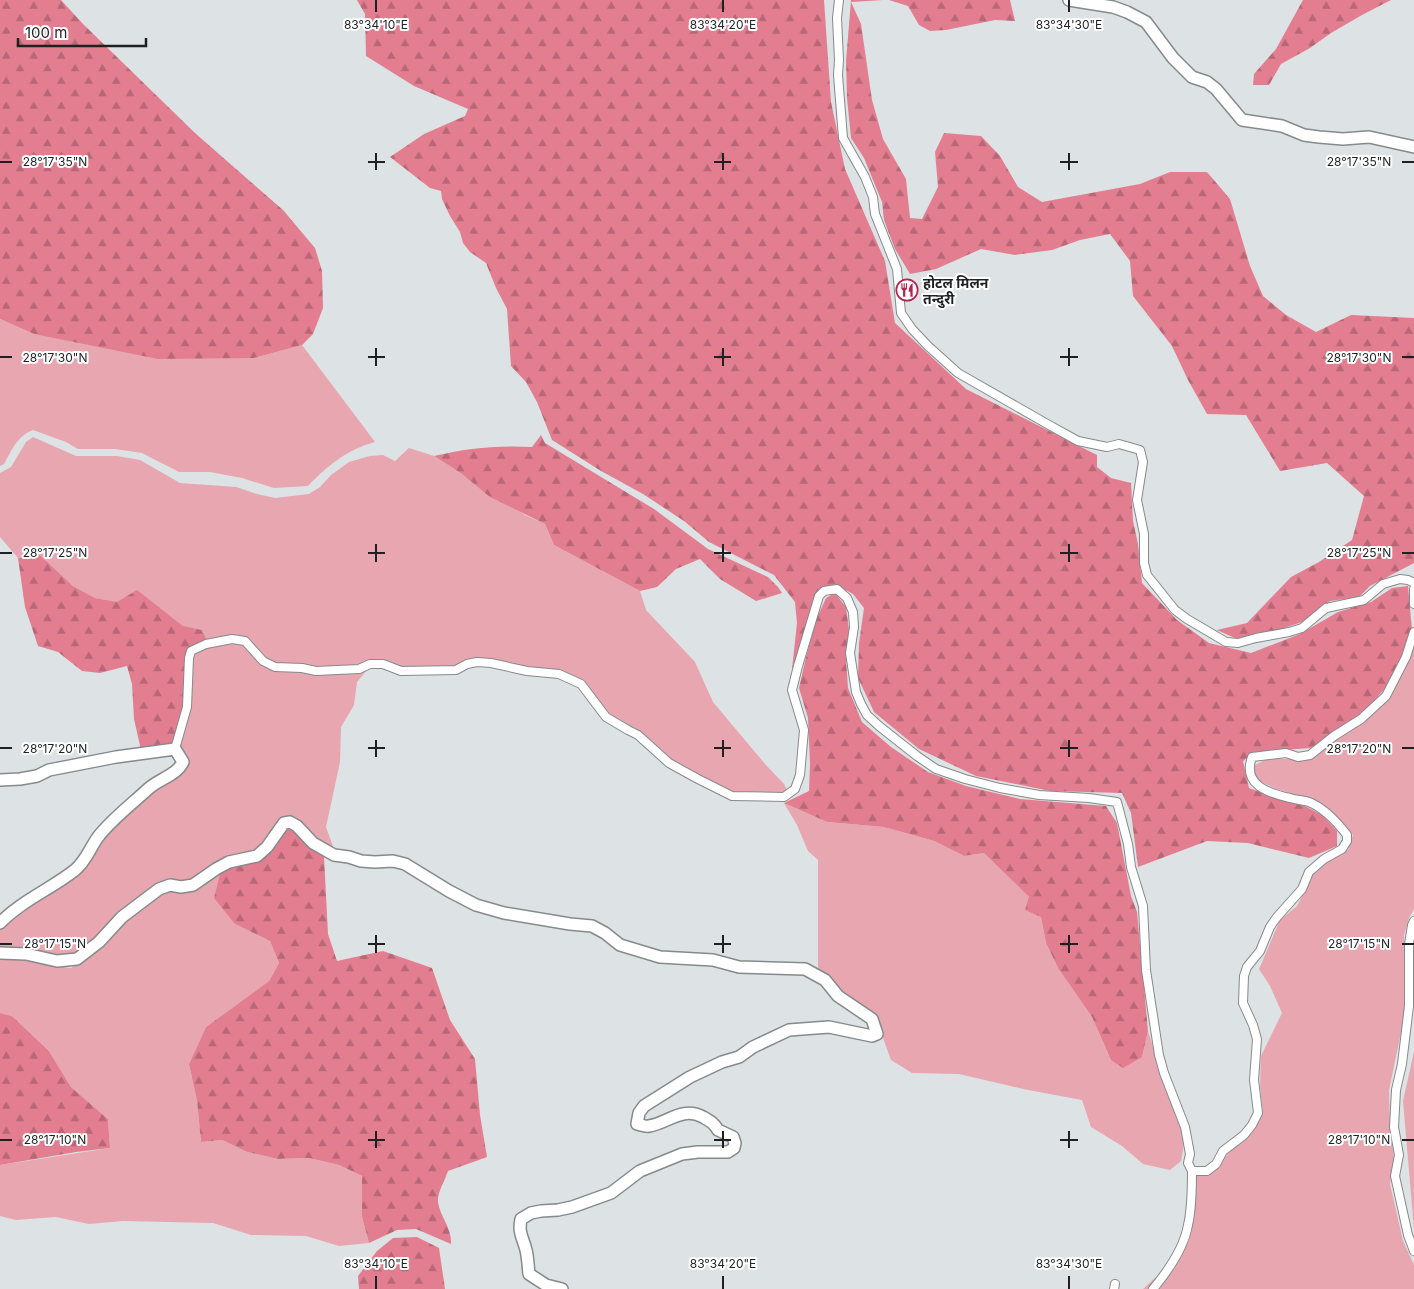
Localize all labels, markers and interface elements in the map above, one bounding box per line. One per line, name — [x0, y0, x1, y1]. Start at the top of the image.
scale bar — [18, 15, 145, 47]
text: 83°34'10"E — [344, 17, 408, 32]
text: 83°34'20"E — [690, 17, 756, 32]
text: 83°34'30"E — [1036, 17, 1102, 32]
text: 100 m — [25, 23, 67, 42]
text: 28°17'35"N — [23, 154, 87, 169]
text: 28°17'35"N — [1327, 154, 1391, 169]
place label: होटल मिलन तन्दुरी — [923, 274, 989, 308]
restaurant icon: होटल मिलन तन्दुरी — [895, 278, 919, 302]
text: 28°17'30"N — [23, 350, 87, 365]
text: 28°17'30"N — [1327, 350, 1391, 365]
text: 28°17'25"N — [23, 545, 87, 560]
text: 28°17'25"N — [1327, 545, 1391, 560]
text: 28°17'20"N — [23, 741, 87, 756]
text: 28°17'20"N — [1327, 741, 1391, 756]
text: 28°17'15"N — [24, 936, 86, 951]
text: 28°17'15"N — [1328, 936, 1390, 951]
text: 28°17'10"N — [24, 1132, 86, 1147]
text: 28°17'10"N — [1328, 1132, 1390, 1147]
text: 83°34'10"E — [344, 1256, 408, 1271]
text: 83°34'20"E — [690, 1256, 756, 1271]
text: 83°34'30"E — [1036, 1256, 1102, 1271]

